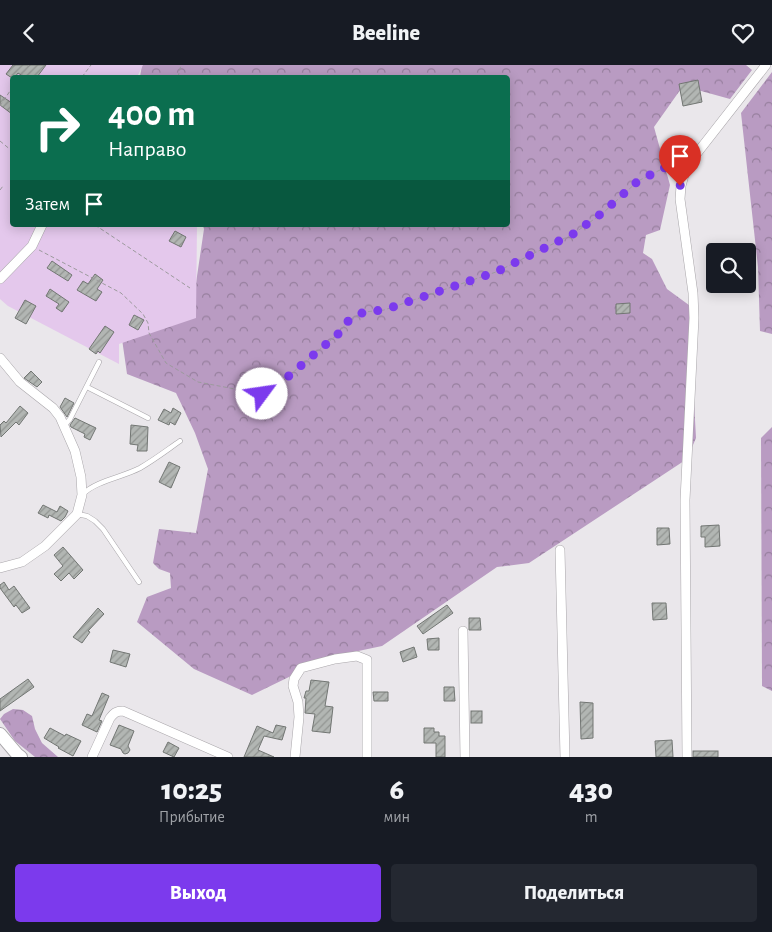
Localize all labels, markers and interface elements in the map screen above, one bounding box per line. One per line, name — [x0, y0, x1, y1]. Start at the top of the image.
icon: back — [15, 19, 43, 47]
icon: heart — [729, 19, 757, 47]
text: Beeline — [352, 22, 420, 44]
icon: right — [25, 95, 90, 160]
text: 400 m — [108, 97, 196, 132]
pin — [659, 135, 701, 186]
text: Направо — [108, 138, 186, 160]
icon: arrive — [666, 142, 694, 170]
icon: arrive — [80, 190, 108, 218]
text: Затем — [25, 195, 70, 214]
map controls — [706, 243, 756, 293]
button: search — [706, 243, 756, 293]
position arrow — [235, 367, 287, 419]
text: 10:25 — [161, 775, 222, 805]
text: 6 — [390, 775, 404, 805]
text: 430 — [569, 775, 613, 805]
text: Прибытие — [159, 809, 225, 825]
text: мин — [384, 809, 410, 825]
text: m — [585, 809, 597, 825]
button: Выход — [15, 864, 381, 922]
button: Поделиться — [391, 864, 757, 922]

